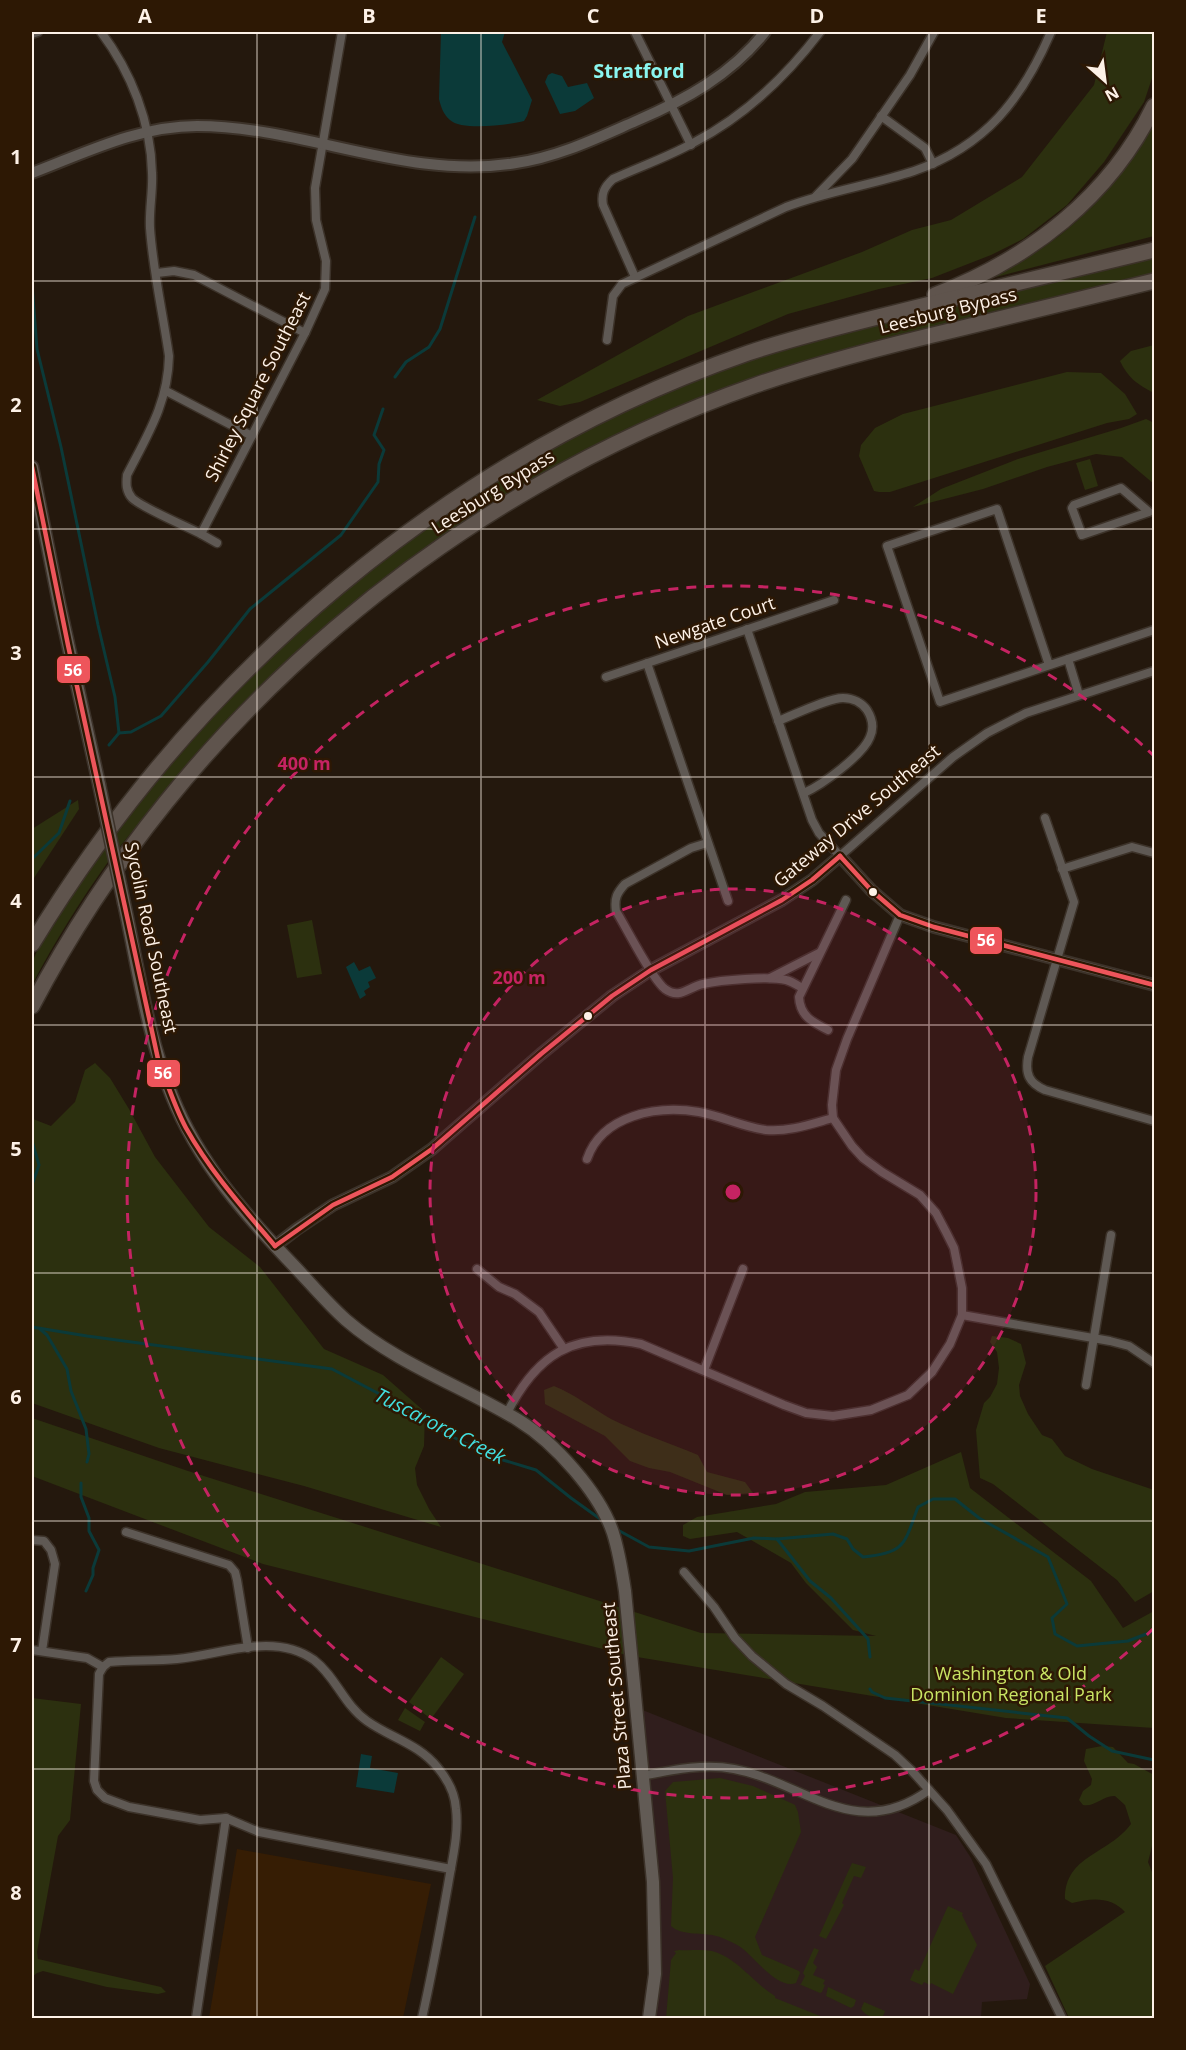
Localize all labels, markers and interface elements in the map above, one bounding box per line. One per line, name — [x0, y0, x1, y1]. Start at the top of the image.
text: A — [138, 2, 152, 29]
text: B — [362, 2, 376, 29]
text: C — [587, 2, 600, 29]
text: D — [810, 2, 824, 29]
text: E — [1035, 2, 1047, 29]
north arrow — [1075, 51, 1135, 111]
district label: Stratford — [593, 57, 685, 84]
text: N — [1101, 81, 1123, 107]
text: 1 — [10, 143, 22, 170]
street label: Leesburg Bypass — [877, 281, 1019, 339]
street label: Shirley Square Southeast — [199, 288, 315, 485]
text: 2 — [10, 391, 22, 418]
street label: Leesburg Bypass — [426, 444, 559, 539]
street label: Newgate Court — [651, 590, 778, 654]
text: 3 — [10, 639, 22, 666]
line badge: 56 — [56, 655, 91, 684]
text: 56 — [64, 659, 82, 681]
street label: Gateway Drive Southeast — [768, 738, 945, 892]
text: 400 m — [277, 751, 331, 775]
street label: Sycolin Road Southeast — [120, 840, 184, 1036]
unlabelled marker — [867, 886, 879, 898]
text: 4 — [10, 887, 22, 914]
line badge: 56 — [969, 926, 1003, 955]
text: 56 — [977, 929, 995, 951]
text: 200 m — [492, 965, 546, 989]
unlabelled marker — [582, 1010, 594, 1022]
line badge: 56 — [146, 1059, 181, 1088]
text: 56 — [154, 1062, 172, 1084]
text: 5 — [10, 1135, 22, 1162]
centre of rings — [723, 1182, 743, 1202]
water label: Tuscarora Creek — [370, 1381, 511, 1471]
text: 6 — [10, 1383, 22, 1410]
street label: Plaza Street Southeast — [596, 1602, 636, 1791]
text: 7 — [10, 1631, 22, 1658]
park label: Washington & Old Dominion Regional Park — [910, 1661, 1112, 1706]
text: 8 — [10, 1879, 22, 1906]

